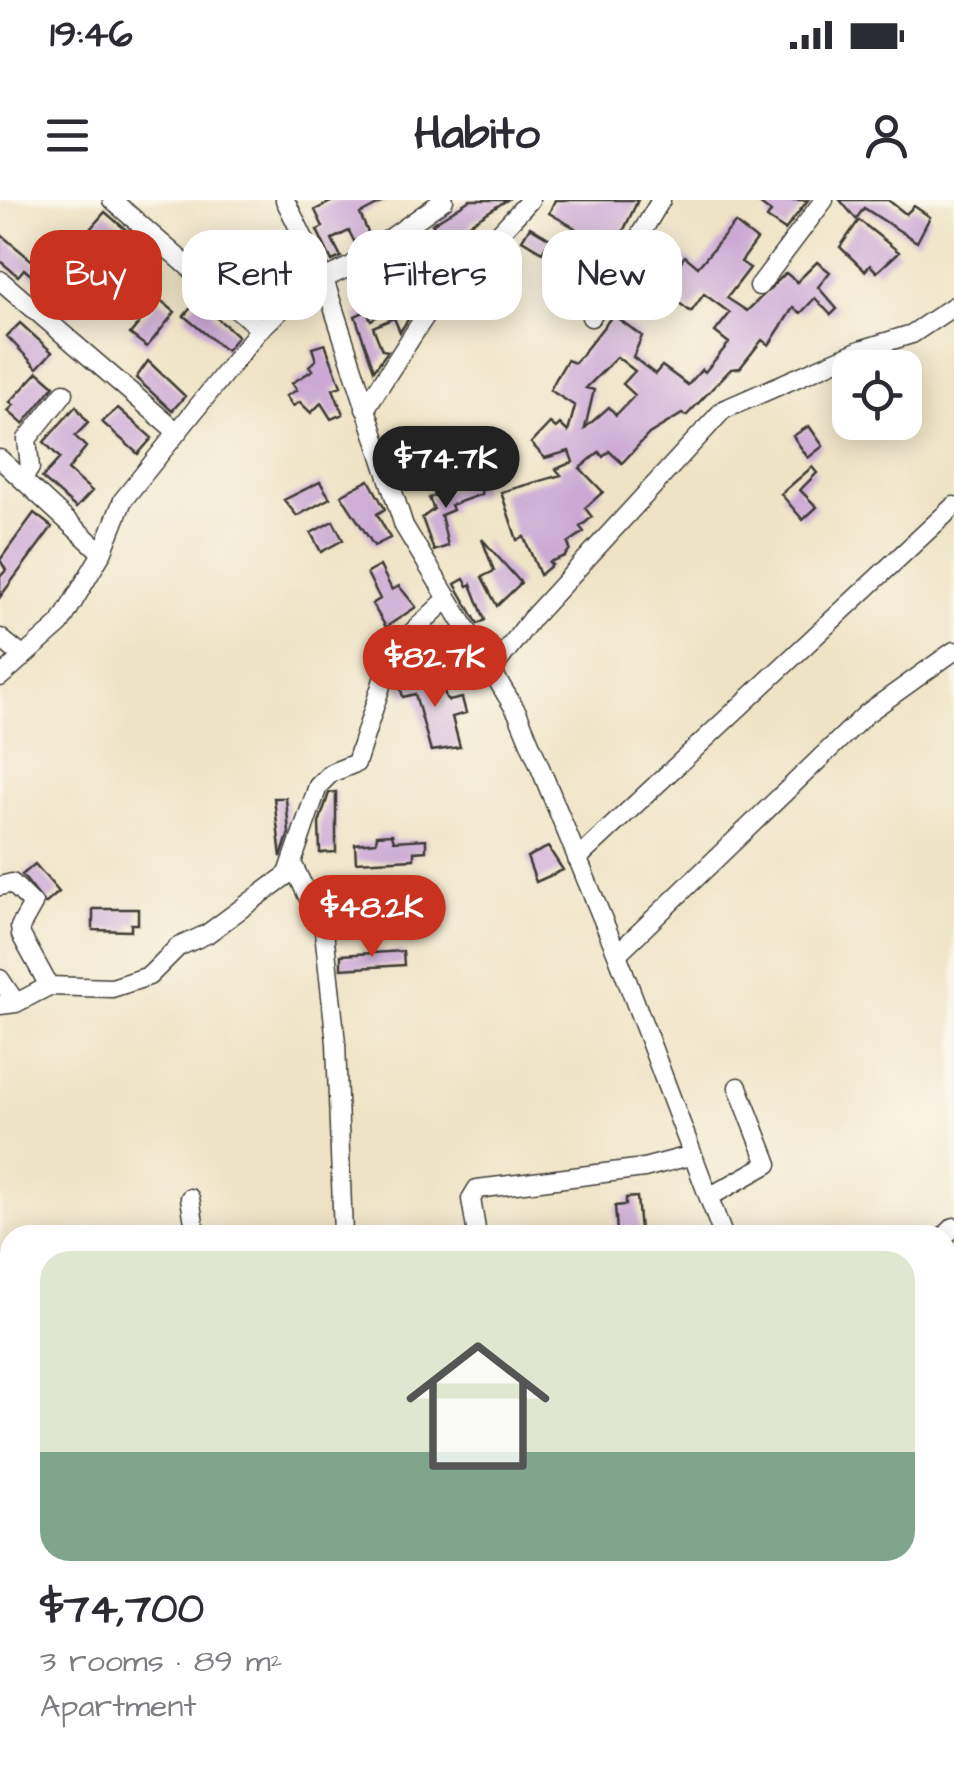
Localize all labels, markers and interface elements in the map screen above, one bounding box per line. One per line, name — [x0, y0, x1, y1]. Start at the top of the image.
text: 19:46 — [50, 9, 133, 61]
text: Habito — [414, 104, 540, 166]
icon: menu — [40, 108, 95, 163]
icon: person — [859, 108, 914, 163]
chip: Buy — [30, 230, 162, 320]
chip: Rent — [182, 230, 327, 320]
chip: Filters — [347, 230, 522, 320]
chip: New — [542, 230, 682, 320]
map controls — [832, 350, 922, 440]
button: locate — [832, 350, 922, 440]
pin: $74.7K — [365, 426, 527, 511]
text: $74.7K — [395, 436, 497, 481]
pin: $82.7K — [354, 625, 516, 710]
text: $82.7K — [385, 635, 485, 680]
pin: $48.2K — [291, 875, 453, 960]
text: $48.2K — [321, 885, 423, 930]
icon: home — [388, 1316, 568, 1496]
text: $74,700 — [40, 1581, 204, 1639]
text: 3 rooms · 89 m² — [40, 1639, 283, 1684]
text: Apartment — [40, 1684, 196, 1729]

